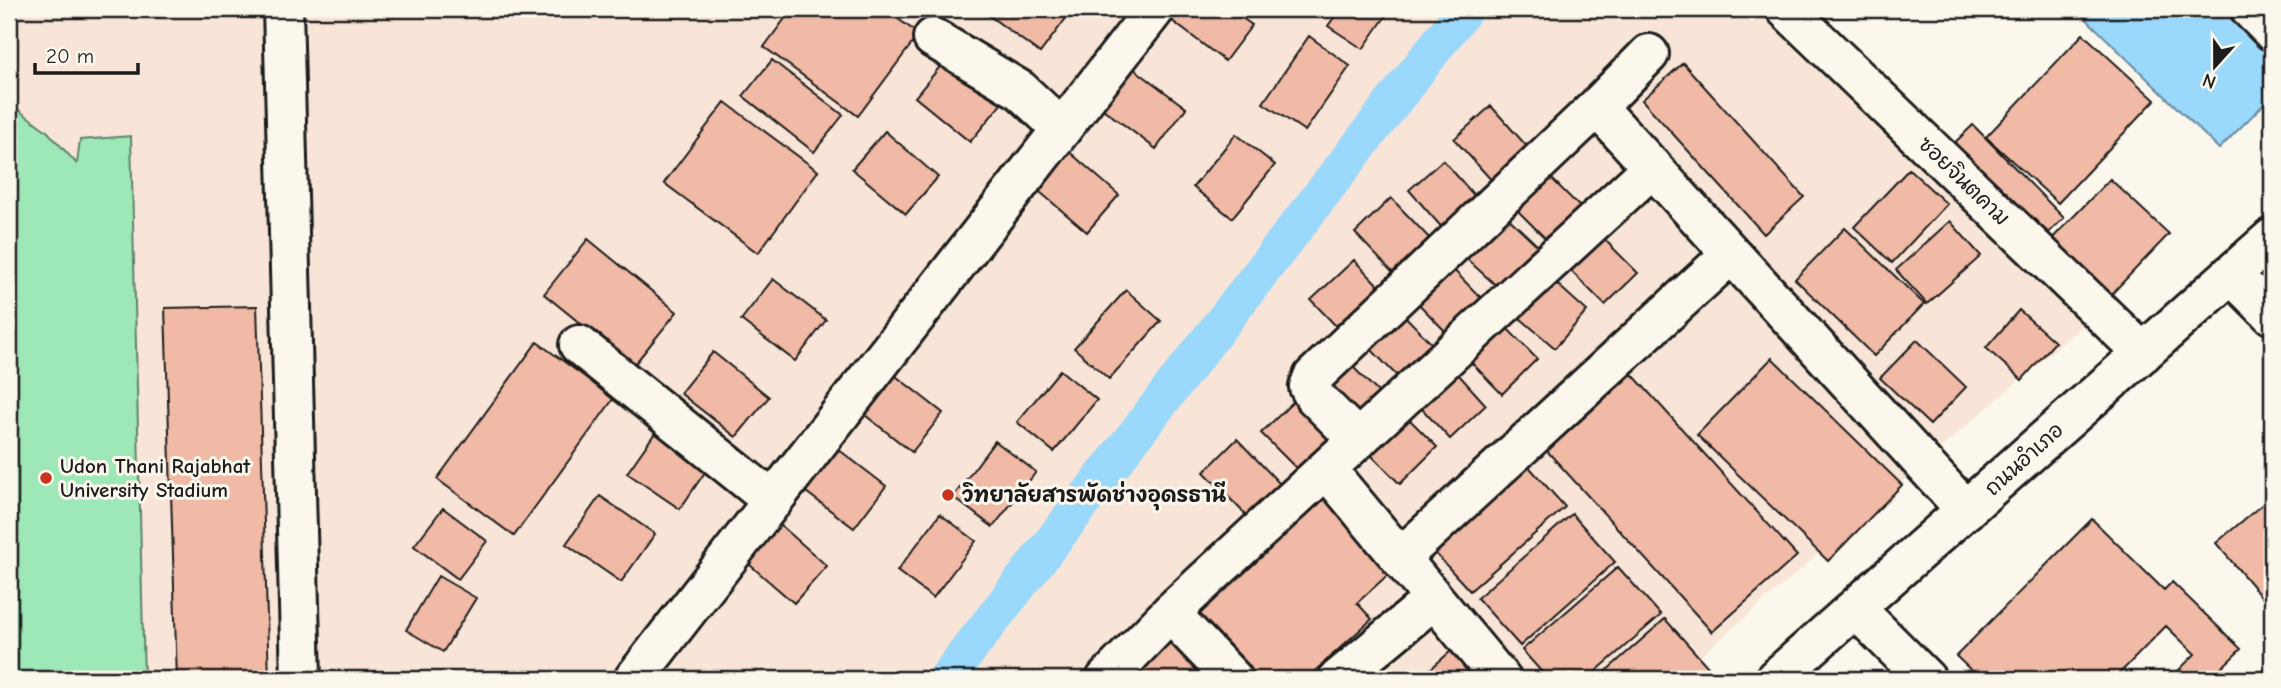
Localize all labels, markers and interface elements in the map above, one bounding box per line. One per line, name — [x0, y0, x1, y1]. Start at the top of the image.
scale bar — [35, 32, 138, 76]
north arrow — [2180, 32, 2250, 102]
text: 20 m — [46, 44, 94, 68]
text: N — [2200, 68, 2219, 93]
street label: ซอยจินตคาม — [1914, 132, 2014, 230]
street label: ถนนอำเภอ — [1979, 417, 2068, 500]
place label: Udon Thani Rajabhat University Stadium — [60, 454, 251, 502]
marker: Udon Thani Rajabhat University Stadium — [38, 470, 54, 486]
place label: วิทยาลัยสารพัดช่างอุดรธานี — [962, 480, 1226, 511]
marker: วิทยาลัยสารพัดช่างอุดรธานี — [940, 487, 956, 503]

